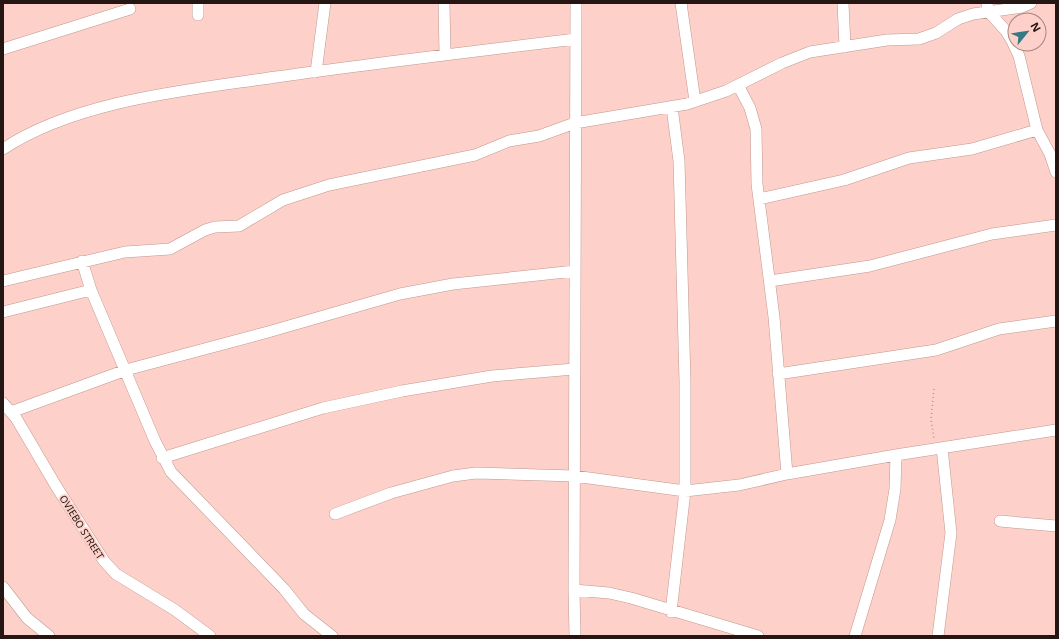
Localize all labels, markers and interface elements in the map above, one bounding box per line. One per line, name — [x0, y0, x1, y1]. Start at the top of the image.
north arrow — [1007, 12, 1047, 52]
text: N — [1027, 19, 1045, 34]
street label: OVIEBO STREET — [57, 492, 108, 562]

